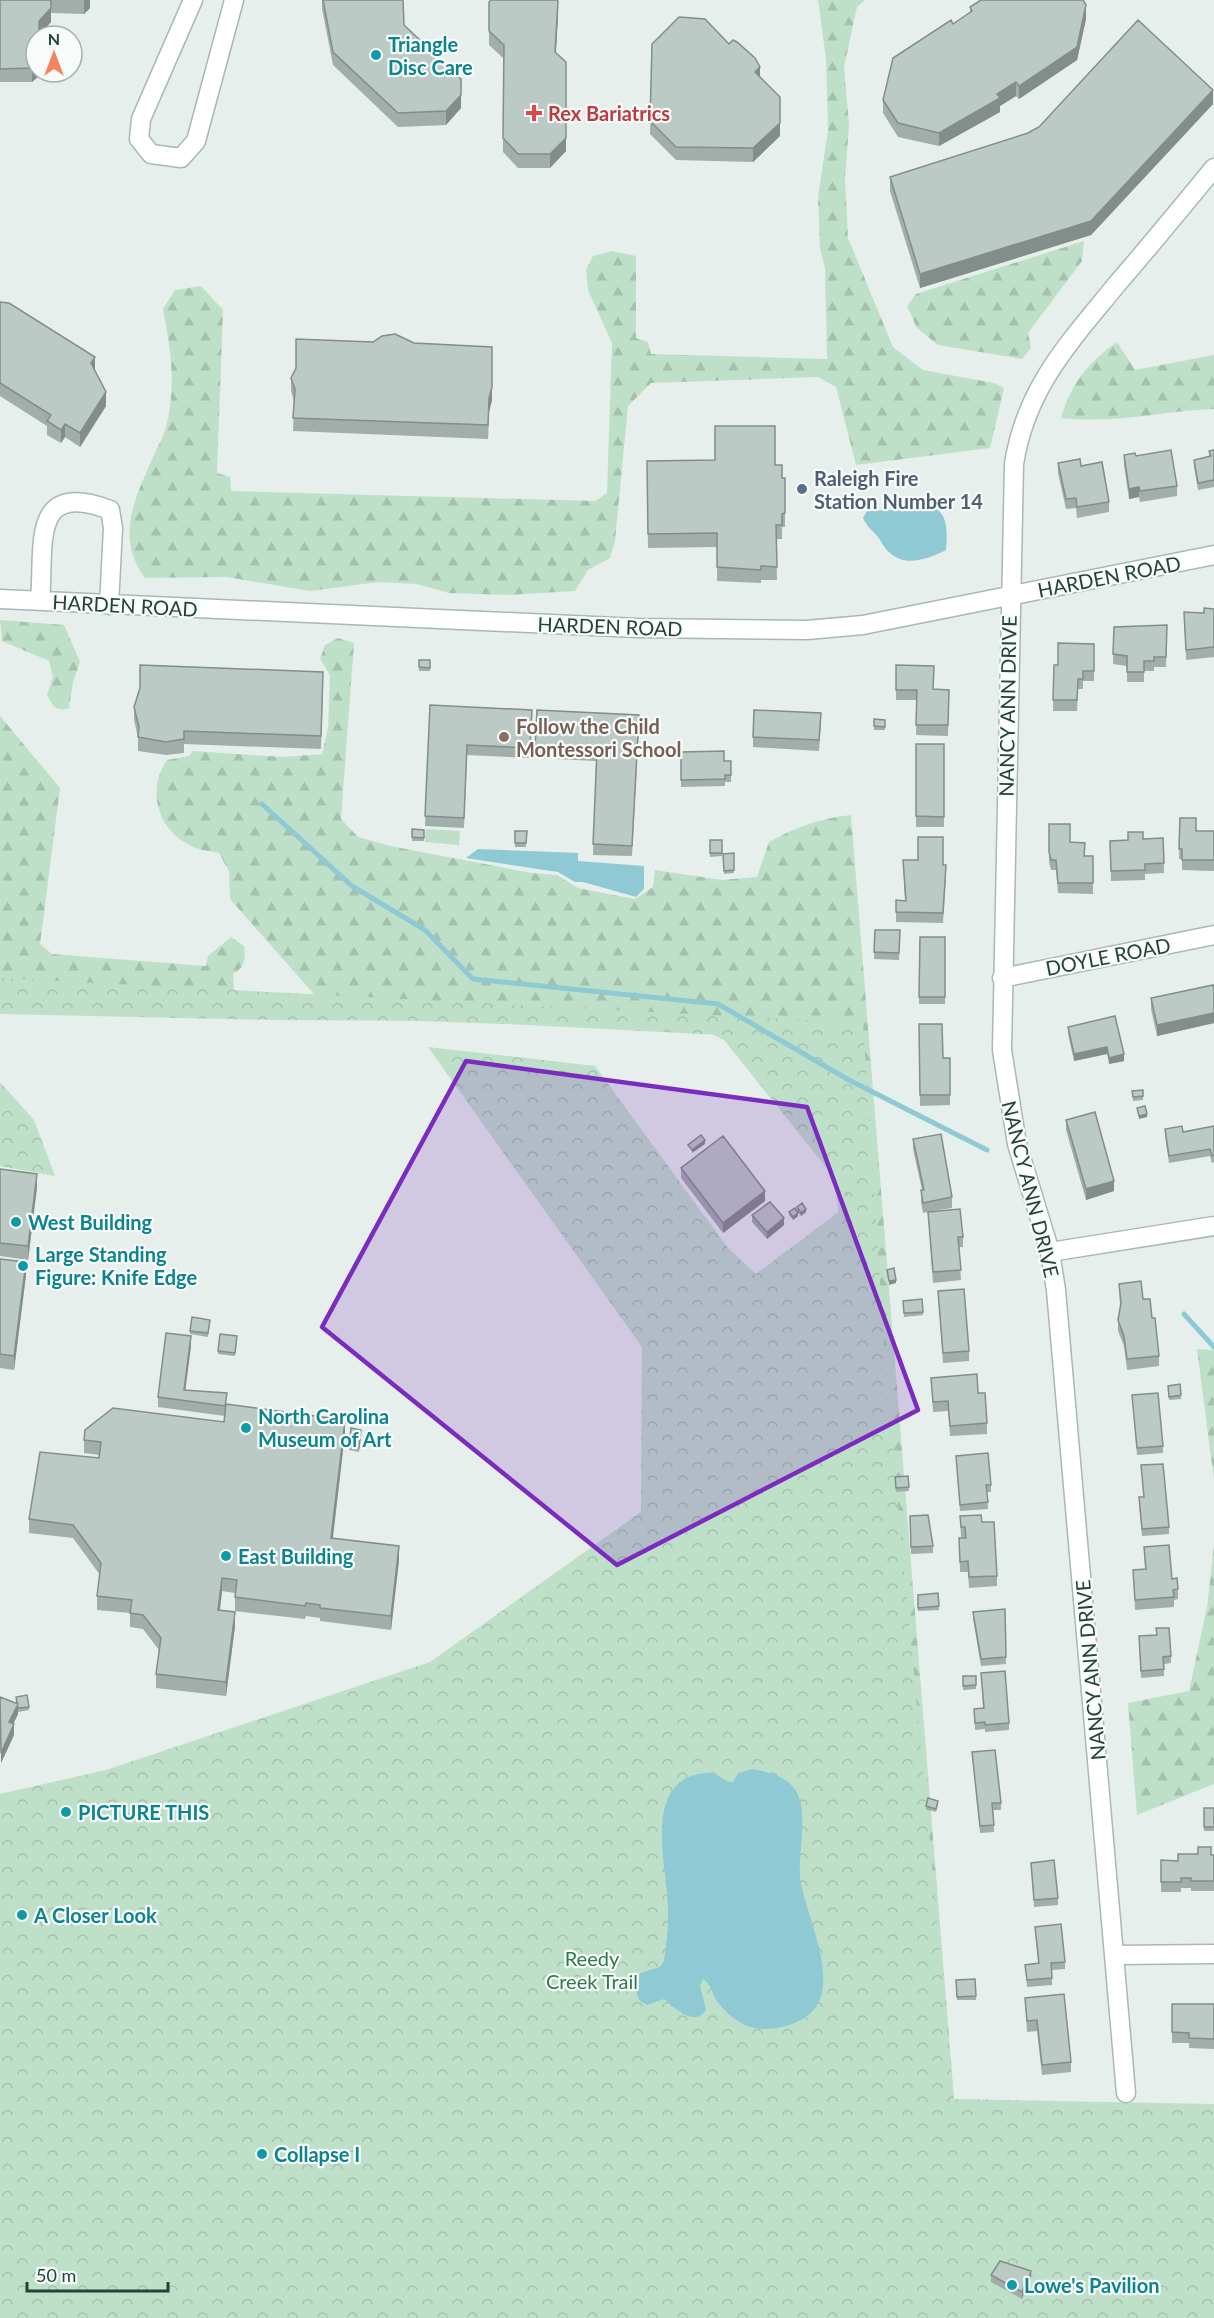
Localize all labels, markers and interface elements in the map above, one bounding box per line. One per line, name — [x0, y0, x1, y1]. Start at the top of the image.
north arrow — [24, 24, 84, 84]
text: N — [48, 29, 60, 48]
place label: Triangle Disc Care — [388, 32, 473, 79]
marker: Triangle Disc Care — [369, 48, 383, 62]
place label: Rex Bariatrics — [548, 101, 670, 125]
marker: Rex Bariatrics — [525, 104, 543, 122]
place label: Raleigh Fire Station Number 14 — [814, 466, 983, 513]
marker: Raleigh Fire Station Number 14 — [795, 482, 809, 496]
street label: HARDEN ROAD — [1035, 550, 1183, 602]
street label: HARDEN ROAD — [52, 589, 198, 621]
street label: HARDEN ROAD — [537, 611, 683, 641]
street label: NANCY ANN DRIVE — [993, 615, 1021, 797]
place label: Follow the Child Montessori School — [516, 714, 682, 761]
marker: Follow the Child Montessori School — [497, 730, 511, 744]
street label: DOYLE ROAD — [1044, 932, 1172, 980]
street label: NANCY ANN DRIVE — [997, 1098, 1065, 1280]
place label: West Building — [28, 1210, 153, 1234]
marker: West Building — [9, 1215, 23, 1229]
place label: Large Standing Figure: Knife Edge — [35, 1242, 197, 1289]
marker: Large Standing Figure: Knife Edge — [16, 1259, 30, 1273]
place label: North Carolina Museum of Art — [258, 1404, 392, 1451]
marker: North Carolina Museum of Art — [239, 1421, 253, 1435]
place label: East Building — [238, 1544, 354, 1568]
marker: East Building — [219, 1549, 233, 1563]
street label: NANCY ANN DRIVE — [1070, 1579, 1110, 1761]
place label: PICTURE THIS — [78, 1800, 209, 1824]
marker: PICTURE THIS — [59, 1805, 73, 1819]
place label: A Closer Look — [33, 1903, 157, 1927]
marker: A Closer Look — [15, 1908, 29, 1922]
park label: Reedy Creek Trail — [546, 1946, 638, 1993]
place label: Collapse I — [274, 2142, 360, 2166]
marker: Collapse I — [255, 2147, 269, 2161]
scale bar — [27, 2255, 168, 2293]
text: 50 m — [36, 2264, 76, 2286]
place label: Lowe's Pavilion — [1024, 2273, 1159, 2297]
marker: Lowe's Pavilion — [1005, 2278, 1019, 2292]

